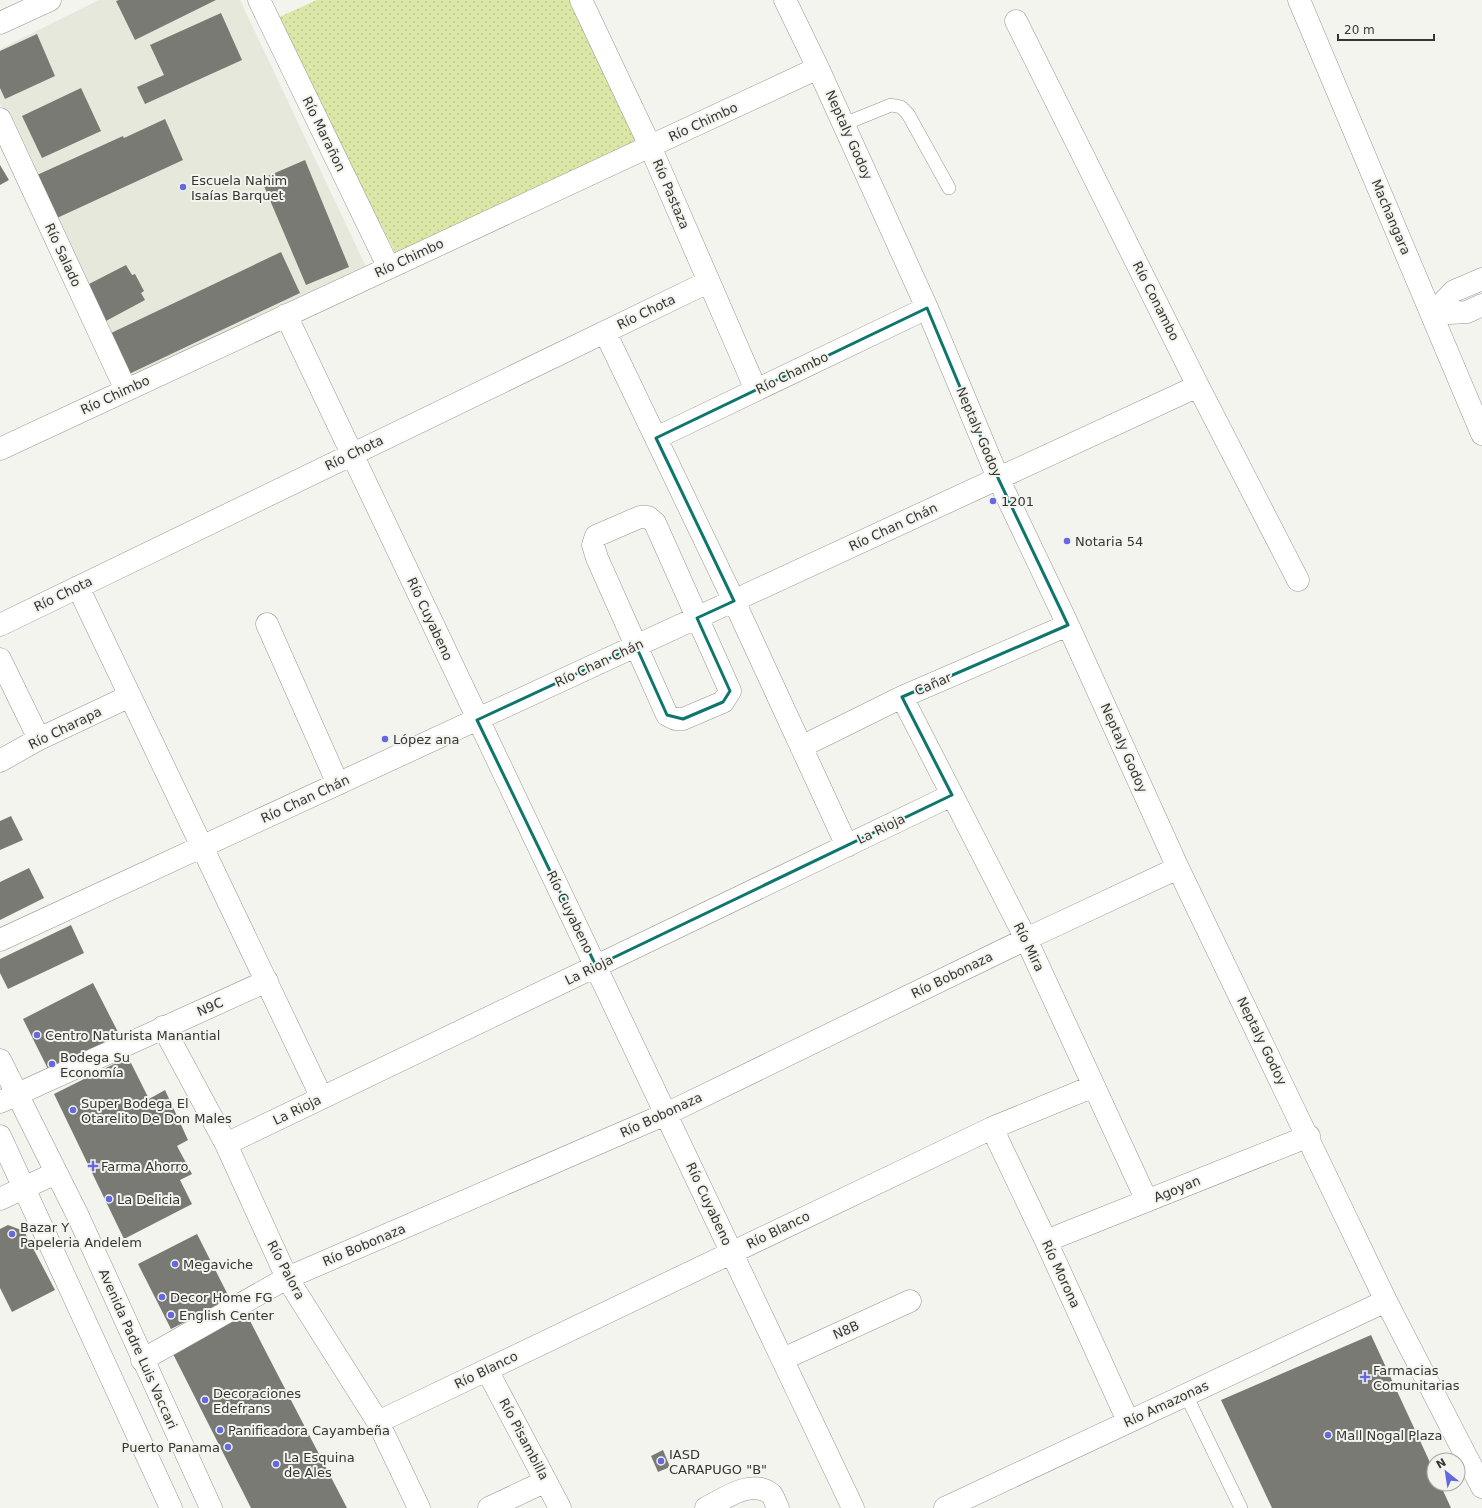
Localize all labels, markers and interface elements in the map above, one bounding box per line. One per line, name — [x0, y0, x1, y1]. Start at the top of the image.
scale bar — [1338, 16, 1434, 42]
text: 20 m — [1344, 23, 1375, 37]
street label: Neptaly Godoy — [823, 88, 876, 182]
street label: Río Marañon — [299, 94, 349, 174]
street label: Río Chimbo — [666, 99, 740, 145]
street label: Río Pastaza — [650, 157, 692, 231]
place label: Escuela Nahim Isaías Barquet — [191, 173, 287, 203]
street label: Machangara — [1368, 177, 1414, 257]
marker: Escuela Nahim Isaías Barquet — [178, 182, 188, 192]
street label: Río Salado — [42, 221, 84, 289]
street label: Río Chimbo — [372, 235, 446, 281]
street label: Río Conambo — [1130, 259, 1182, 343]
street label: Río Chota — [614, 291, 678, 333]
street label: Río Chambo — [753, 349, 831, 397]
street label: Río Chimbo — [78, 372, 152, 418]
street label: Neptaly Godoy — [953, 385, 1005, 480]
street label: Río Chota — [322, 432, 386, 474]
place label: 1201 — [1001, 494, 1034, 509]
marker: 1201 — [988, 496, 998, 506]
street label: Río Chan Chán — [846, 500, 940, 554]
place label: Notaria 54 — [1075, 534, 1143, 549]
marker: Notaria 54 — [1062, 536, 1072, 546]
street label: Río Chota — [31, 573, 95, 615]
street label: Río Cuyabeno — [404, 575, 456, 663]
street label: Río Chan Chán — [552, 636, 646, 690]
street label: Cañar — [912, 669, 954, 698]
street label: Neptaly Godoy — [1098, 701, 1151, 795]
street label: Río Charapa — [26, 704, 104, 752]
place label: López ana — [393, 732, 459, 747]
marker: López ana — [380, 734, 390, 744]
street label: Río Chan Chán — [258, 772, 352, 826]
street label: La Rioja — [855, 811, 907, 847]
street label: Río Cuyabeno — [543, 868, 597, 956]
street label: Río Mira — [1011, 920, 1047, 974]
street label: Río Bobonaza — [909, 949, 995, 1001]
street label: La Rioja — [563, 952, 615, 988]
street label: Neptaly Godoy — [1234, 994, 1290, 1088]
street label: N9C — [195, 995, 225, 1019]
place label: Centro Naturista Manantial — [45, 1028, 220, 1043]
marker: Centro Naturista Manantial — [32, 1030, 42, 1040]
place label: Bodega Su Economía — [60, 1050, 130, 1080]
marker: Bodega Su Economía — [47, 1059, 57, 1069]
street label: Río Bobonaza — [618, 1089, 704, 1141]
street label: La Rioja — [271, 1092, 323, 1128]
place label: Super Bodega El Otarelito De Don Males — [81, 1096, 232, 1126]
marker: Super Bodega El Otarelito De Don Males — [68, 1105, 78, 1115]
place label: Farma Ahorro — [101, 1159, 188, 1174]
street label: Río Cuyabeno — [683, 1160, 735, 1248]
marker: Farma Ahorro — [88, 1161, 98, 1171]
street label: Agoyan — [1151, 1173, 1203, 1205]
place label: La Delicia — [117, 1192, 180, 1207]
marker: La Delicia — [104, 1194, 114, 1204]
street label: Río Blanco — [744, 1208, 812, 1252]
place label: Bazar Y Papeleria Andelem — [20, 1220, 142, 1250]
street label: Río Bobonaza — [320, 1221, 408, 1269]
marker: Bazar Y Papeleria Andelem — [7, 1229, 17, 1239]
street label: Río Palora — [264, 1238, 308, 1302]
street label: Río Morona — [1039, 1238, 1083, 1310]
place label: Megaviche — [183, 1257, 253, 1272]
marker: Megaviche — [170, 1259, 180, 1269]
street label: Avenida Padre Luis Vaccari — [96, 1267, 180, 1431]
place label: Decor Home FG — [170, 1290, 273, 1305]
marker: Decor Home FG — [157, 1292, 167, 1302]
place label: English Center — [179, 1308, 274, 1323]
marker: English Center — [166, 1310, 176, 1320]
street label: N8B — [831, 1318, 861, 1342]
street label: Río Blanco — [452, 1348, 520, 1392]
place label: Farmacias Comunitarias — [1373, 1363, 1460, 1393]
marker: Farmacias Comunitarias — [1360, 1372, 1370, 1382]
street label: Río Amazonas — [1121, 1378, 1211, 1430]
place label: Decoraciones Edefrans — [213, 1386, 301, 1416]
marker: Decoraciones Edefrans — [200, 1395, 210, 1405]
street label: Río Pisambilla — [496, 1396, 552, 1482]
place label: Panificadora Cayambeña — [228, 1423, 390, 1438]
marker: Panificadora Cayambeña — [215, 1425, 225, 1435]
place label: Mall Nogal Plaza — [1336, 1428, 1442, 1443]
marker: Mall Nogal Plaza — [1323, 1430, 1333, 1440]
place label: Puerto Panama — [122, 1440, 220, 1455]
marker: Puerto Panama — [223, 1442, 233, 1452]
place label: IASD CARAPUGO "B" — [669, 1447, 767, 1477]
place label: La Esquina de Ales — [284, 1450, 355, 1480]
north arrow — [1426, 1452, 1466, 1492]
marker: IASD CARAPUGO "B" — [656, 1456, 666, 1466]
text: N — [1434, 1456, 1448, 1472]
marker: La Esquina de Ales — [271, 1459, 281, 1469]

